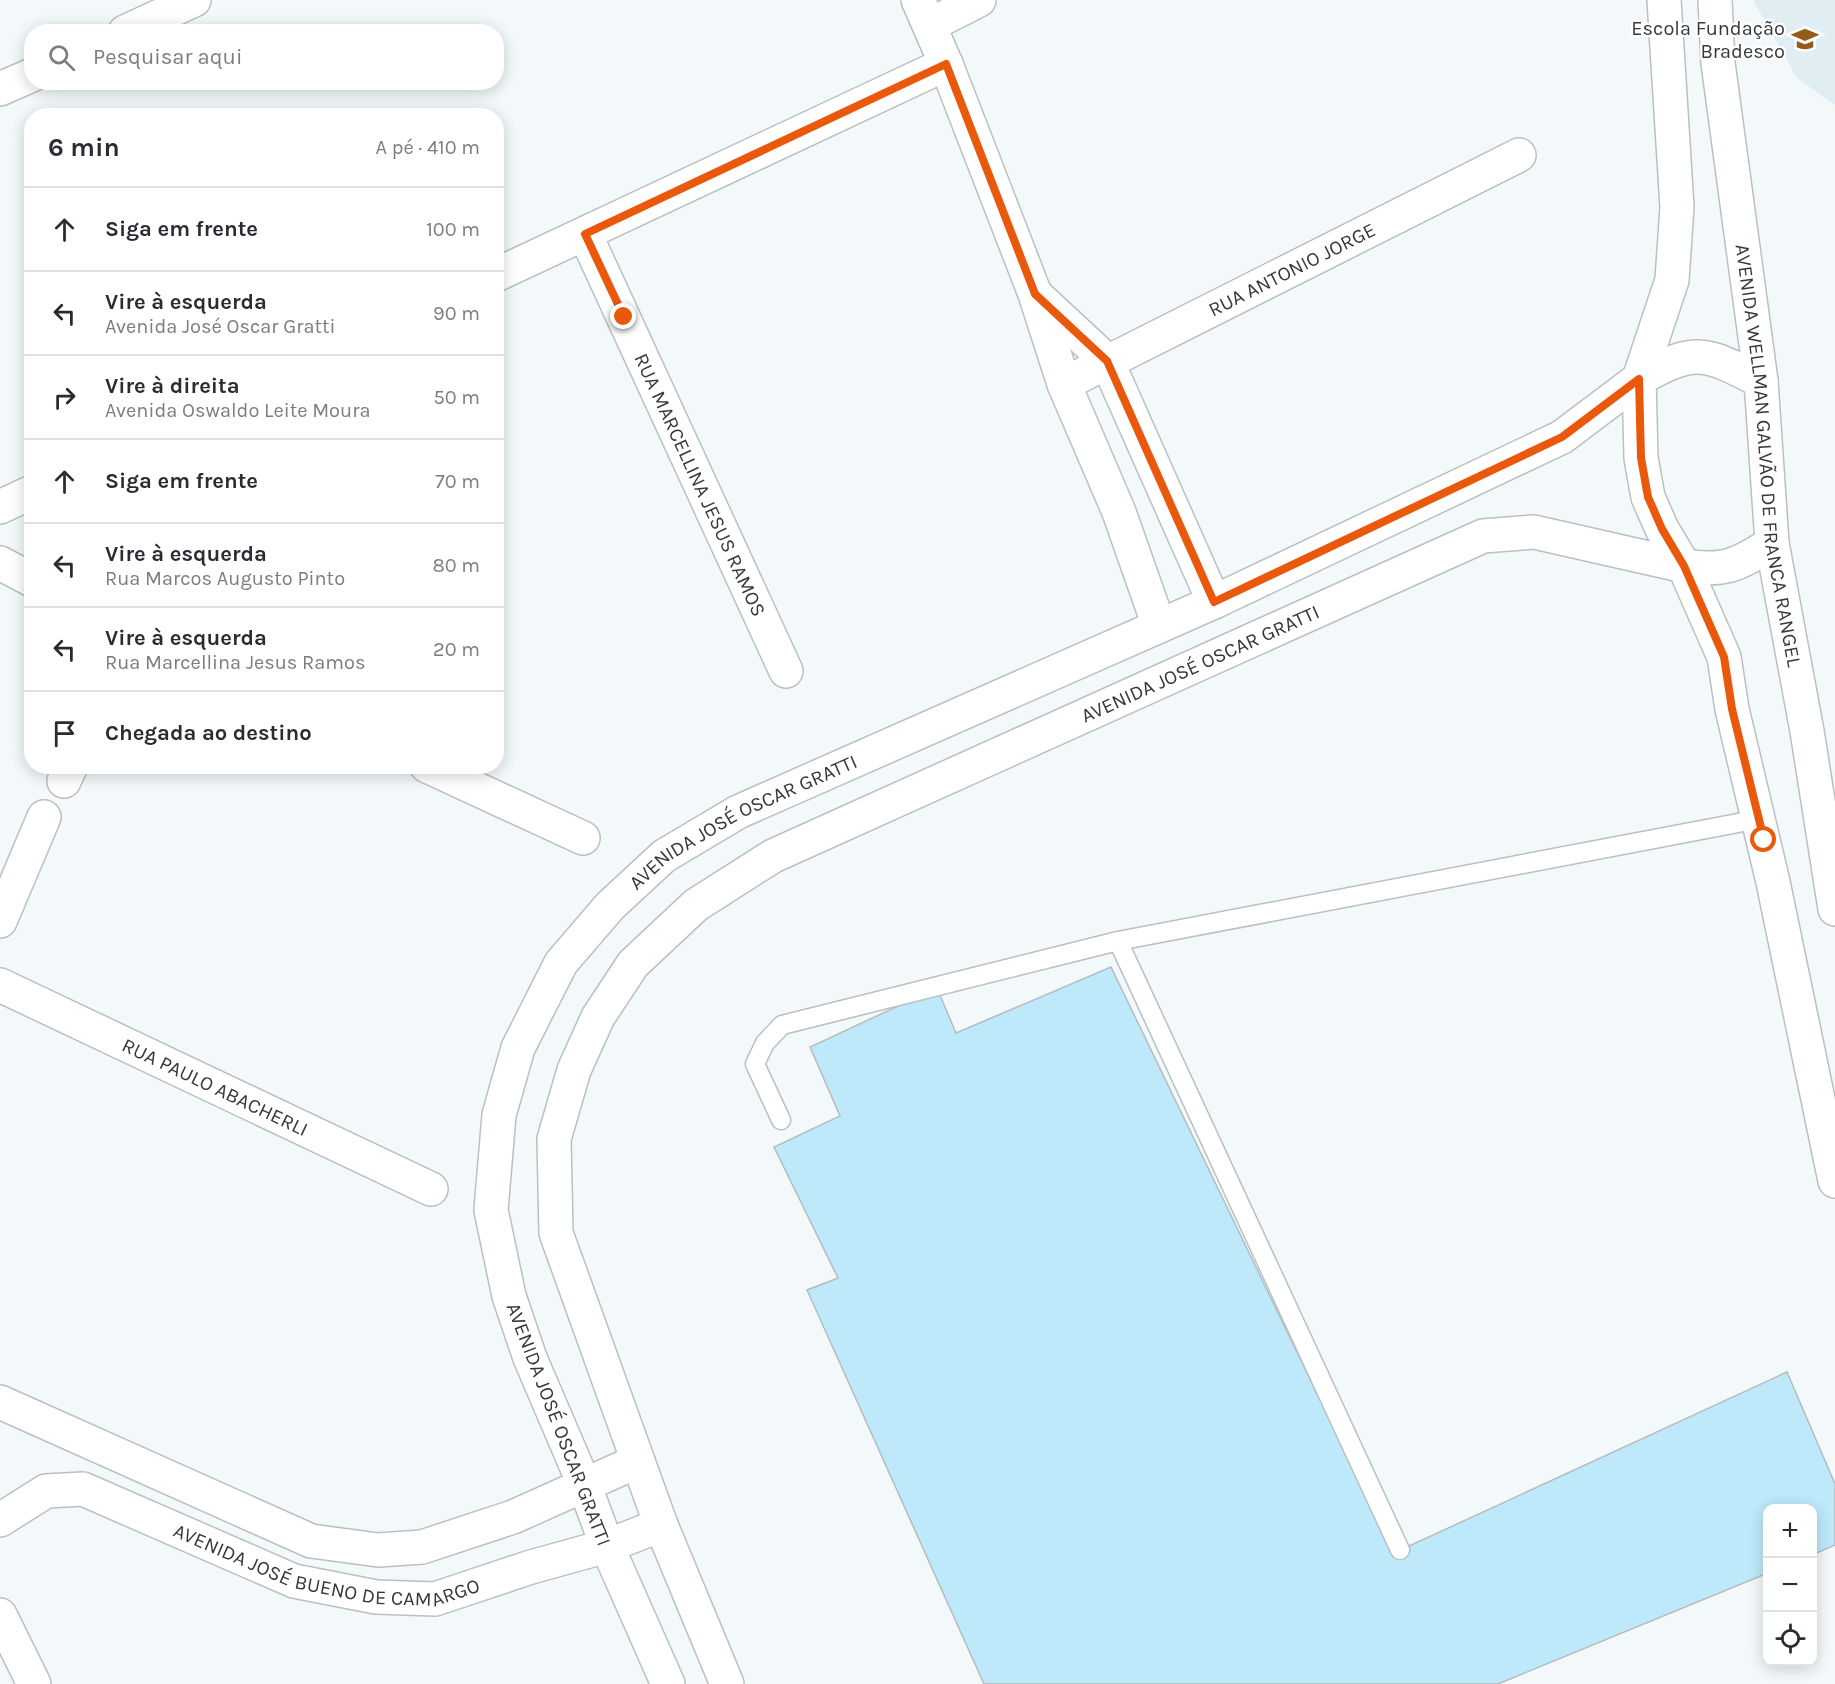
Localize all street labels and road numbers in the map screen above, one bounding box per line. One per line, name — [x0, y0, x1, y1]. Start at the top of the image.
street label: RUA ANTONIO JORGE — [1205, 218, 1379, 321]
street label: AVENIDA WELLMAN GALVÃO DE FRANCA RANGEL — [1731, 243, 1806, 669]
street label: RUA MARCELLINA JESUS RAMOS — [629, 350, 770, 620]
street label: AVENIDA JOSÉ OSCAR GRATTI — [1078, 600, 1323, 728]
street label: AVENIDA JOSÉ OSCAR GRATTI — [624, 750, 861, 894]
street label: RUA PAULO ABACHERLI — [118, 1033, 312, 1141]
street label: AVENIDA JOSÉ OSCAR GRATTI — [502, 1299, 616, 1549]
street label: AVENIDA JOSÉ BUENO DE CAMARGO — [170, 1519, 483, 1611]

